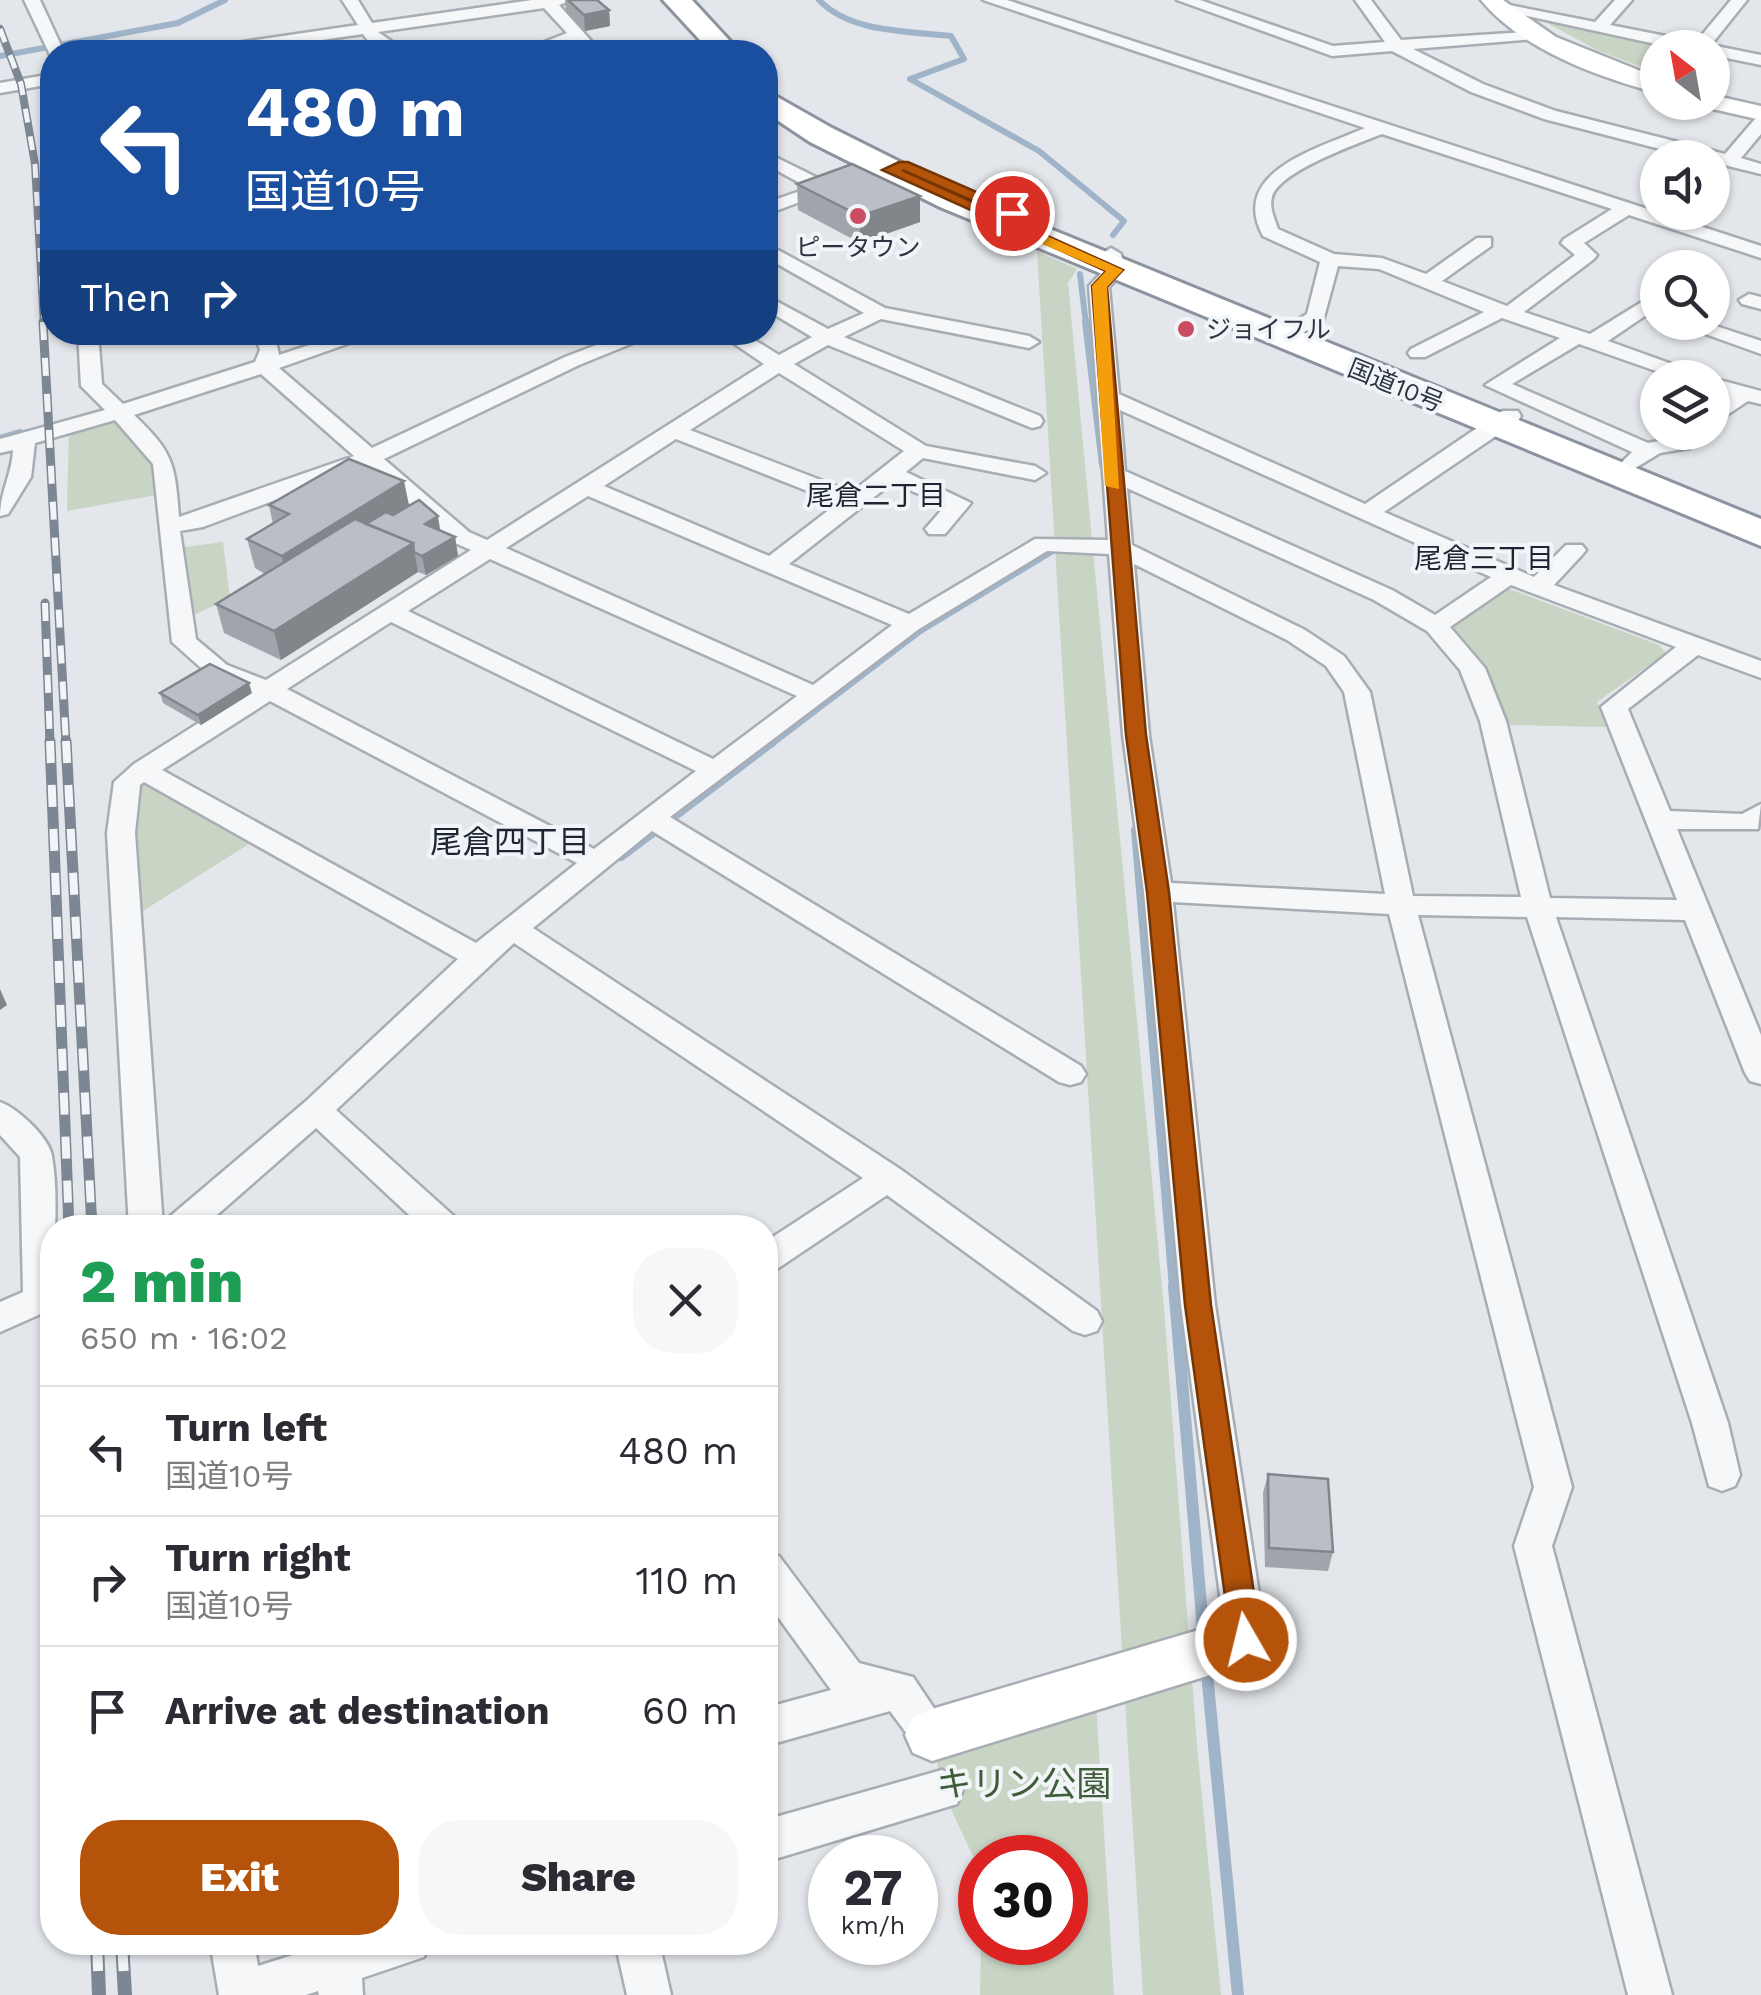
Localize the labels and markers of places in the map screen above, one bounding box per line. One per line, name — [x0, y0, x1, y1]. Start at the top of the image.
pin — [970, 171, 1055, 256]
marker: ピータウン — [847, 205, 869, 227]
place label: ピータウン — [795, 233, 921, 262]
place label: ジョイフル — [1206, 315, 1331, 344]
marker: ジョイフル — [1175, 318, 1197, 340]

